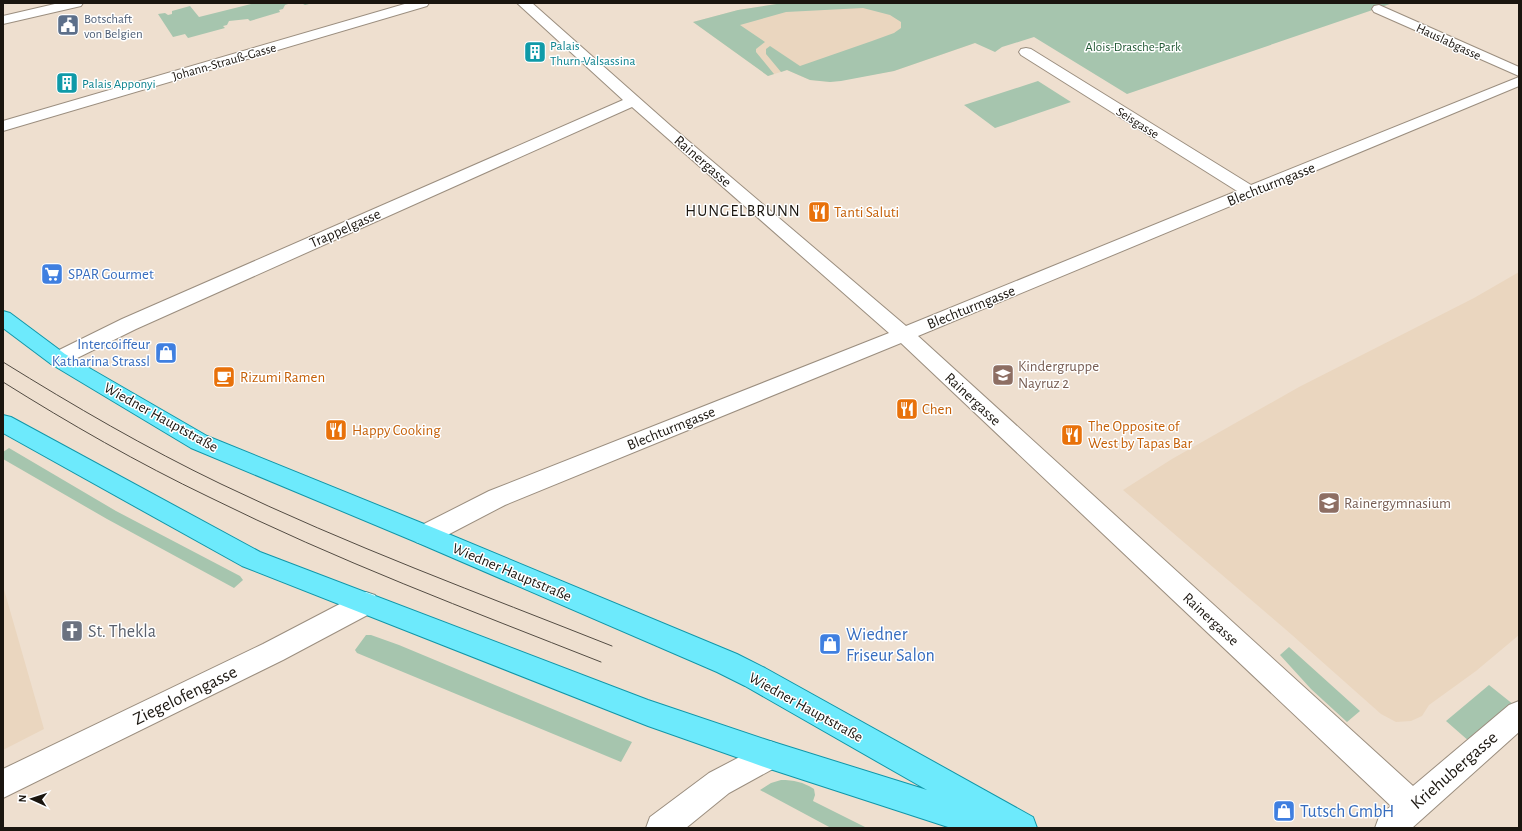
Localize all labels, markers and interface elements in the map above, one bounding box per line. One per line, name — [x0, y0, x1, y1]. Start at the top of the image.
public building icon: Botschaft von Belgien — [55, 12, 81, 38]
place label: Botschaft von Belgien — [84, 13, 143, 41]
street label: Hauslabgasse — [1414, 22, 1483, 63]
building icon: Palais Thurn-Valsassina — [522, 39, 548, 65]
place label: Palais Thurn-Valsassina — [550, 40, 636, 68]
street label: Johann-Strauß-Gasse — [171, 41, 278, 84]
park label: Alois-Drasche-Park — [1085, 41, 1181, 54]
building icon: Palais Apponyi — [54, 70, 80, 96]
place label: Palais Apponyi — [82, 78, 156, 91]
street label: Seisgasse — [1114, 105, 1161, 141]
street label: Rainergasse — [671, 133, 734, 190]
street label: Blechturmgasse — [1225, 160, 1317, 209]
restaurant icon: Tanti Saluti — [806, 199, 832, 225]
district label: HUNGELBRUNN — [685, 203, 801, 219]
place label: Tanti Saluti — [834, 205, 899, 220]
street label: Trappelgasse — [307, 206, 383, 251]
supermarket icon: SPAR Gourmet — [39, 261, 65, 287]
place label: SPAR Gourmet — [68, 267, 154, 282]
street label: Blechturmgasse — [925, 283, 1017, 332]
place label: Intercoiffeur Katharina Strassl — [52, 337, 150, 369]
shop icon: Intercoiffeur Katharina Strassl — [153, 340, 179, 366]
place label: Kindergruppe Nayruz 2 — [1018, 359, 1099, 391]
school or university icon: Kindergruppe Nayruz 2 — [990, 362, 1016, 388]
cafe icon: Rizumi Ramen — [211, 364, 237, 390]
place label: Rizumi Ramen — [240, 370, 325, 385]
street label: Rainergasse — [942, 370, 1003, 429]
street label: Wiedner Hauptstraße — [101, 380, 220, 455]
restaurant icon: Chen — [894, 396, 920, 422]
place label: Chen — [922, 402, 952, 417]
street label: Blechturmgasse — [625, 404, 717, 453]
restaurant icon: Happy Cooking — [323, 417, 349, 443]
place label: The Opposite of West by Tapas Bar — [1088, 419, 1193, 451]
restaurant icon: The Opposite of West by Tapas Bar — [1059, 422, 1085, 448]
place label: Happy Cooking — [352, 423, 441, 438]
school or university icon: Rainergymnasium — [1316, 490, 1342, 516]
place label: Rainergymnasium — [1344, 496, 1451, 511]
street label: Wiedner Hauptstraße — [450, 541, 574, 604]
street label: Rainergasse — [1180, 590, 1241, 649]
church icon: St. Thekla — [59, 618, 85, 644]
place label: St. Thekla — [88, 623, 156, 641]
place label: Wiedner Friseur Salon — [846, 626, 935, 665]
shop icon: Wiedner Friseur Salon — [817, 631, 843, 657]
street label: Ziegelofengasse — [131, 663, 240, 729]
street label: Wiedner Hauptstraße — [746, 670, 865, 745]
street label: Kriehubergasse — [1408, 728, 1502, 813]
north arrow — [12, 779, 52, 819]
text: N — [17, 794, 28, 803]
shop icon: Tutsch GmbH — [1271, 798, 1297, 824]
place label: Tutsch GmbH — [1300, 803, 1394, 821]

